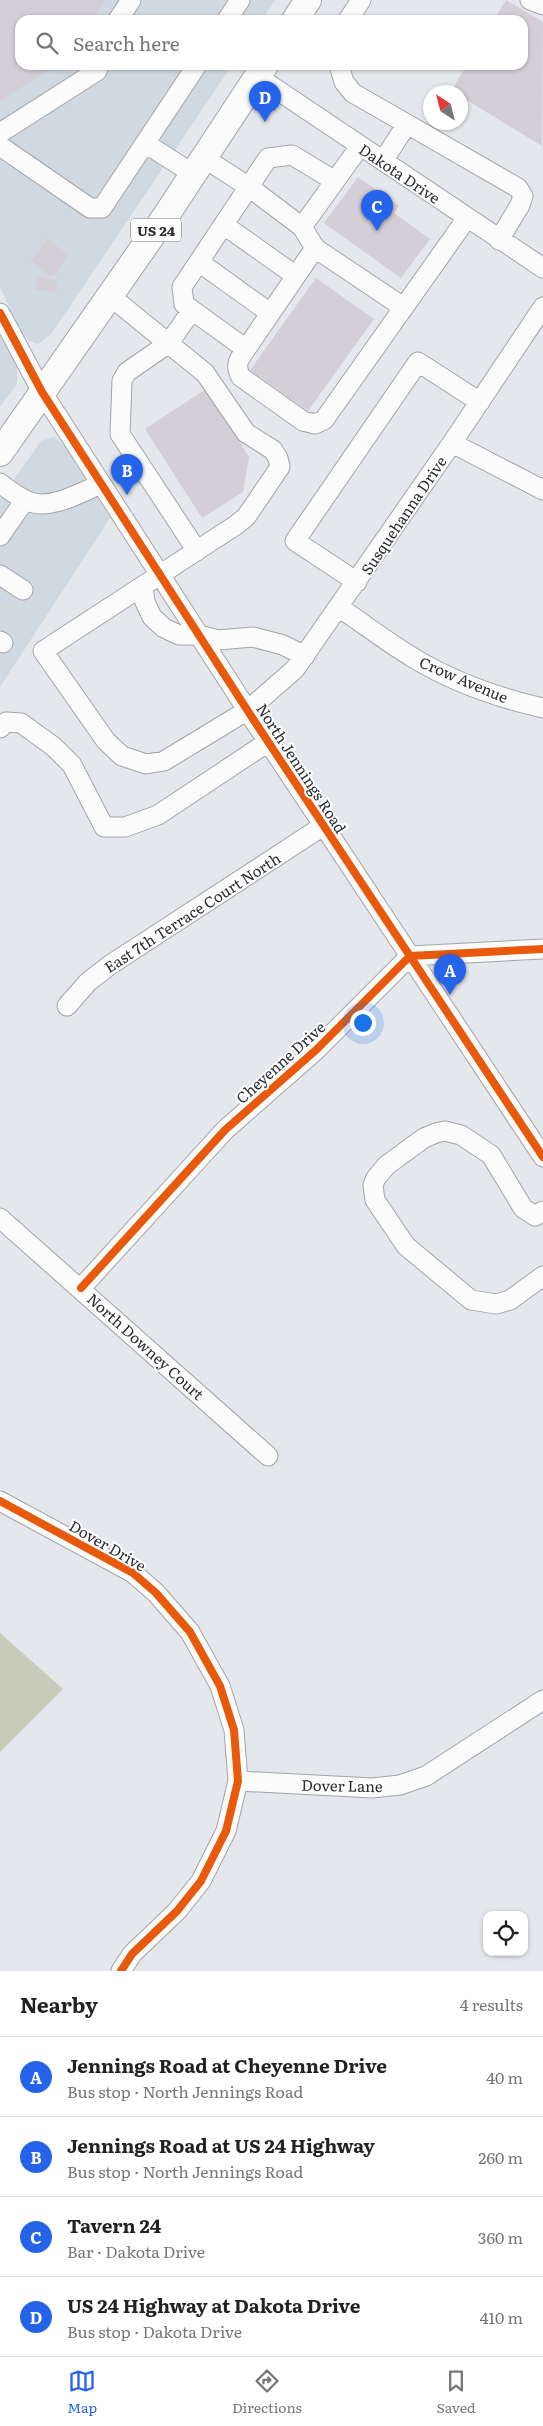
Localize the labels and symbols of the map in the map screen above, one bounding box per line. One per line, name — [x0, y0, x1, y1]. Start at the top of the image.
pin: D — [249, 81, 281, 122]
north arrow — [423, 85, 468, 130]
street label: Dakota Drive — [355, 137, 445, 209]
pin: C — [361, 190, 393, 231]
road number: US 24 — [131, 218, 181, 242]
street label: Susquehanna Drive — [355, 451, 452, 579]
pin: B — [111, 454, 143, 495]
street label: Crow Avenue — [416, 650, 512, 708]
street label: North Jennings Road — [251, 699, 353, 837]
street label: East 7th Terrace Court North — [99, 846, 285, 978]
pin: A — [434, 954, 466, 995]
your location — [350, 1010, 376, 1036]
street label: Cheyenne Drive — [230, 1015, 330, 1109]
street label: North Downey Court — [82, 1287, 210, 1405]
street label: Dover Drive — [65, 1514, 151, 1576]
street label: Dover Lane — [301, 1773, 383, 1797]

